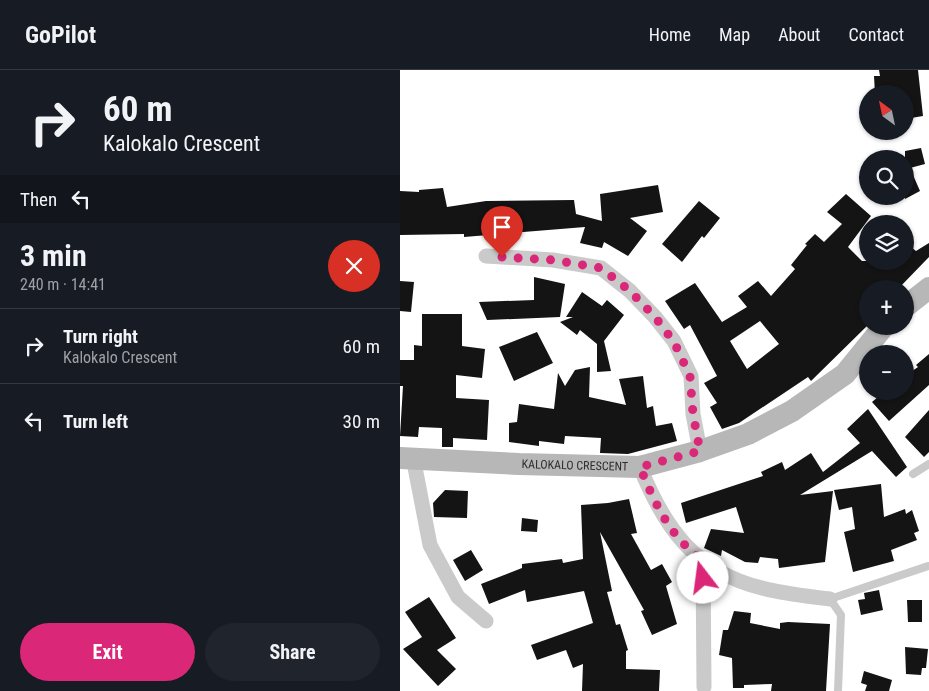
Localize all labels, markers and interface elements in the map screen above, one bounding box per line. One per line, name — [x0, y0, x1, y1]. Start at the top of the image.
text: GoPilot — [25, 21, 96, 49]
text: Home — [649, 24, 691, 45]
text: Map — [719, 24, 750, 45]
text: About — [778, 24, 820, 45]
text: Contact — [848, 24, 904, 45]
north arrow — [859, 85, 914, 140]
map controls — [859, 85, 914, 400]
text: 60 m — [103, 89, 172, 130]
icon: right — [20, 90, 85, 155]
text: Kalokalo Crescent — [103, 131, 260, 156]
button: search — [859, 150, 914, 205]
icon: left — [67, 185, 95, 213]
text: Then — [20, 188, 57, 211]
pin — [481, 206, 523, 257]
icon: arrive — [488, 213, 516, 241]
button: layers — [859, 215, 914, 270]
text: 3 min — [20, 238, 87, 273]
button: close — [328, 240, 380, 292]
text: 240 m · 14:41 — [20, 275, 106, 294]
button: + — [859, 280, 914, 335]
text: Turn right — [63, 325, 138, 348]
icon: right — [20, 332, 48, 360]
text: 60 m — [343, 335, 380, 358]
button: − — [859, 345, 914, 400]
text: Kalokalo Crescent — [63, 348, 177, 367]
icon: left — [20, 407, 48, 435]
text: Turn left — [63, 410, 128, 433]
text: 30 m — [343, 410, 380, 433]
street label: KALOKALO CRESCENT — [521, 457, 628, 474]
position arrow — [676, 551, 728, 603]
button: Exit — [20, 623, 195, 681]
button: Share — [205, 623, 380, 681]

